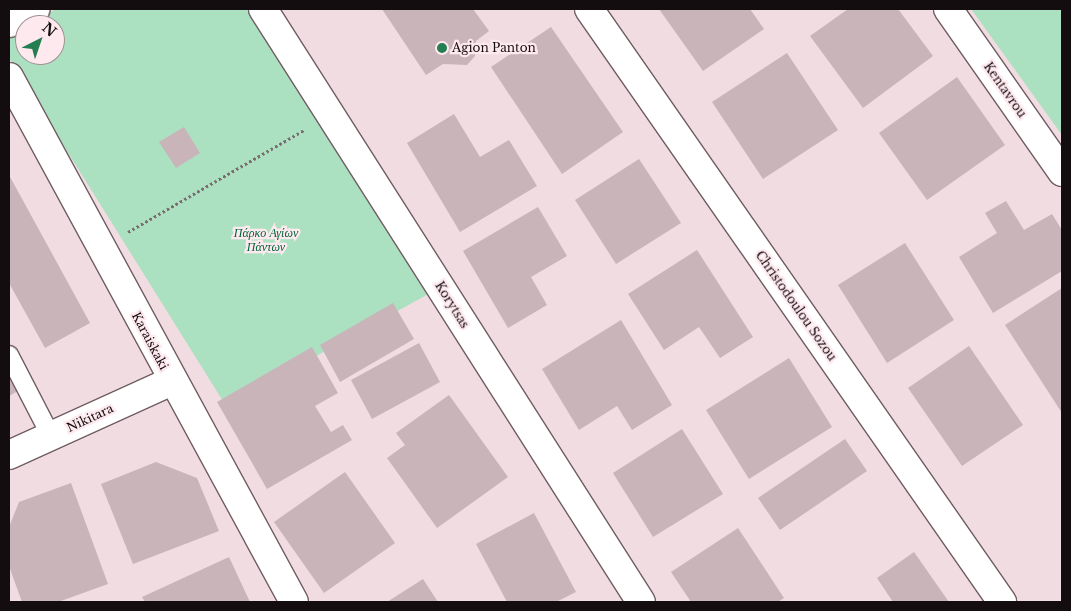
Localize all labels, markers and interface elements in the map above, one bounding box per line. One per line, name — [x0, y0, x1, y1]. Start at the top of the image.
north arrow — [15, 15, 65, 65]
text: N — [38, 18, 60, 41]
place label: Agion Panton — [452, 41, 536, 55]
marker: Agion Panton — [436, 42, 448, 54]
street label: Kentavrou — [981, 60, 1029, 120]
park label: Πάρκο Αγίων Πάντων — [234, 226, 298, 254]
street label: Christodoulou Sozou — [753, 248, 839, 364]
street label: Korytsas — [432, 279, 472, 331]
street label: Karaiskaki — [129, 310, 171, 372]
street label: Nikitara — [64, 401, 116, 435]

